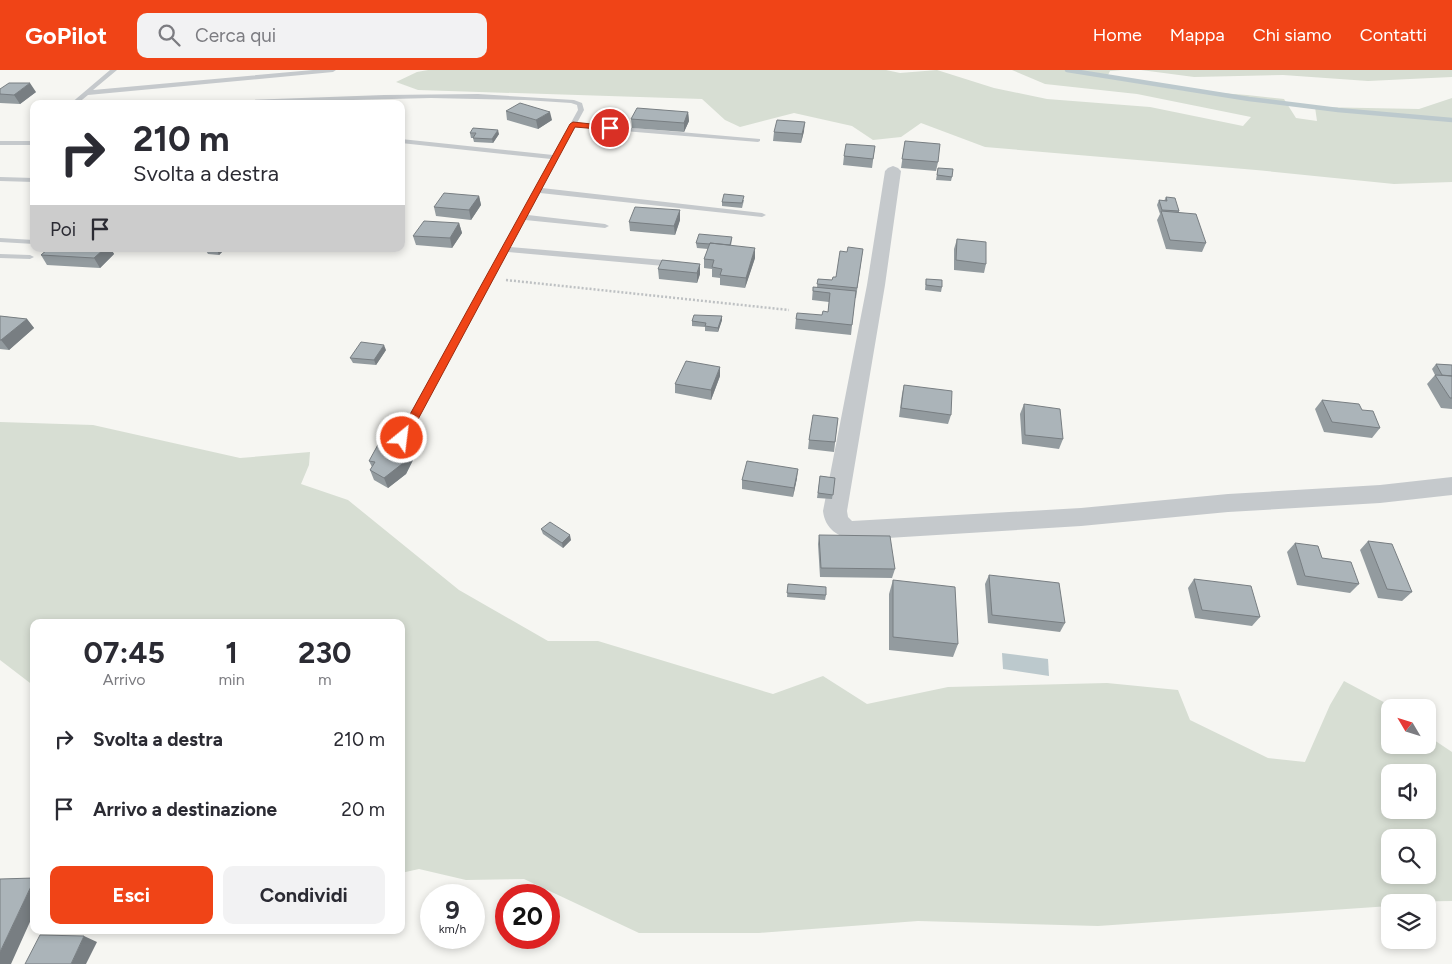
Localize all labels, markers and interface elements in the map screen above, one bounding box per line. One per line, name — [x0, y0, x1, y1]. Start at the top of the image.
search box — [137, 13, 487, 58]
text: GoPilot — [25, 21, 107, 50]
icon: search — [155, 21, 183, 49]
text: Cerca qui — [195, 24, 276, 47]
text: Home — [1093, 24, 1142, 46]
text: Mappa — [1170, 24, 1225, 46]
text: Chi siamo — [1253, 24, 1332, 46]
text: Contatti — [1360, 24, 1427, 46]
pin — [589, 107, 631, 149]
icon: arrive — [596, 114, 624, 142]
text: 210 m — [133, 118, 230, 160]
icon: right — [50, 120, 115, 185]
text: Svolta a destra — [133, 160, 279, 187]
icon: arrive — [86, 215, 114, 243]
text: Poi — [50, 218, 76, 241]
position arrow — [375, 411, 427, 463]
text: 07:45 — [83, 634, 165, 671]
text: 1 — [225, 634, 238, 671]
text: 230 — [298, 634, 352, 671]
text: Arrivo — [103, 670, 146, 689]
text: min — [218, 670, 245, 689]
text: m — [318, 670, 332, 689]
north arrow — [1381, 699, 1436, 754]
map controls — [1381, 699, 1436, 949]
icon: right — [50, 725, 78, 753]
text: Svolta a destra — [93, 728, 223, 751]
text: 210 m — [333, 728, 385, 751]
button: sound — [1381, 764, 1436, 819]
icon: arrive — [50, 795, 78, 823]
text: Arrivo a destinazione — [93, 798, 277, 821]
text: 20 m — [341, 798, 385, 821]
button: search — [1381, 829, 1436, 884]
button: Esci — [50, 866, 213, 924]
button: Condividi — [223, 866, 385, 924]
speed limit sign: 20 — [495, 884, 560, 949]
button: layers — [1381, 894, 1436, 949]
text: 9 — [445, 895, 460, 925]
text: km/h — [439, 922, 466, 936]

